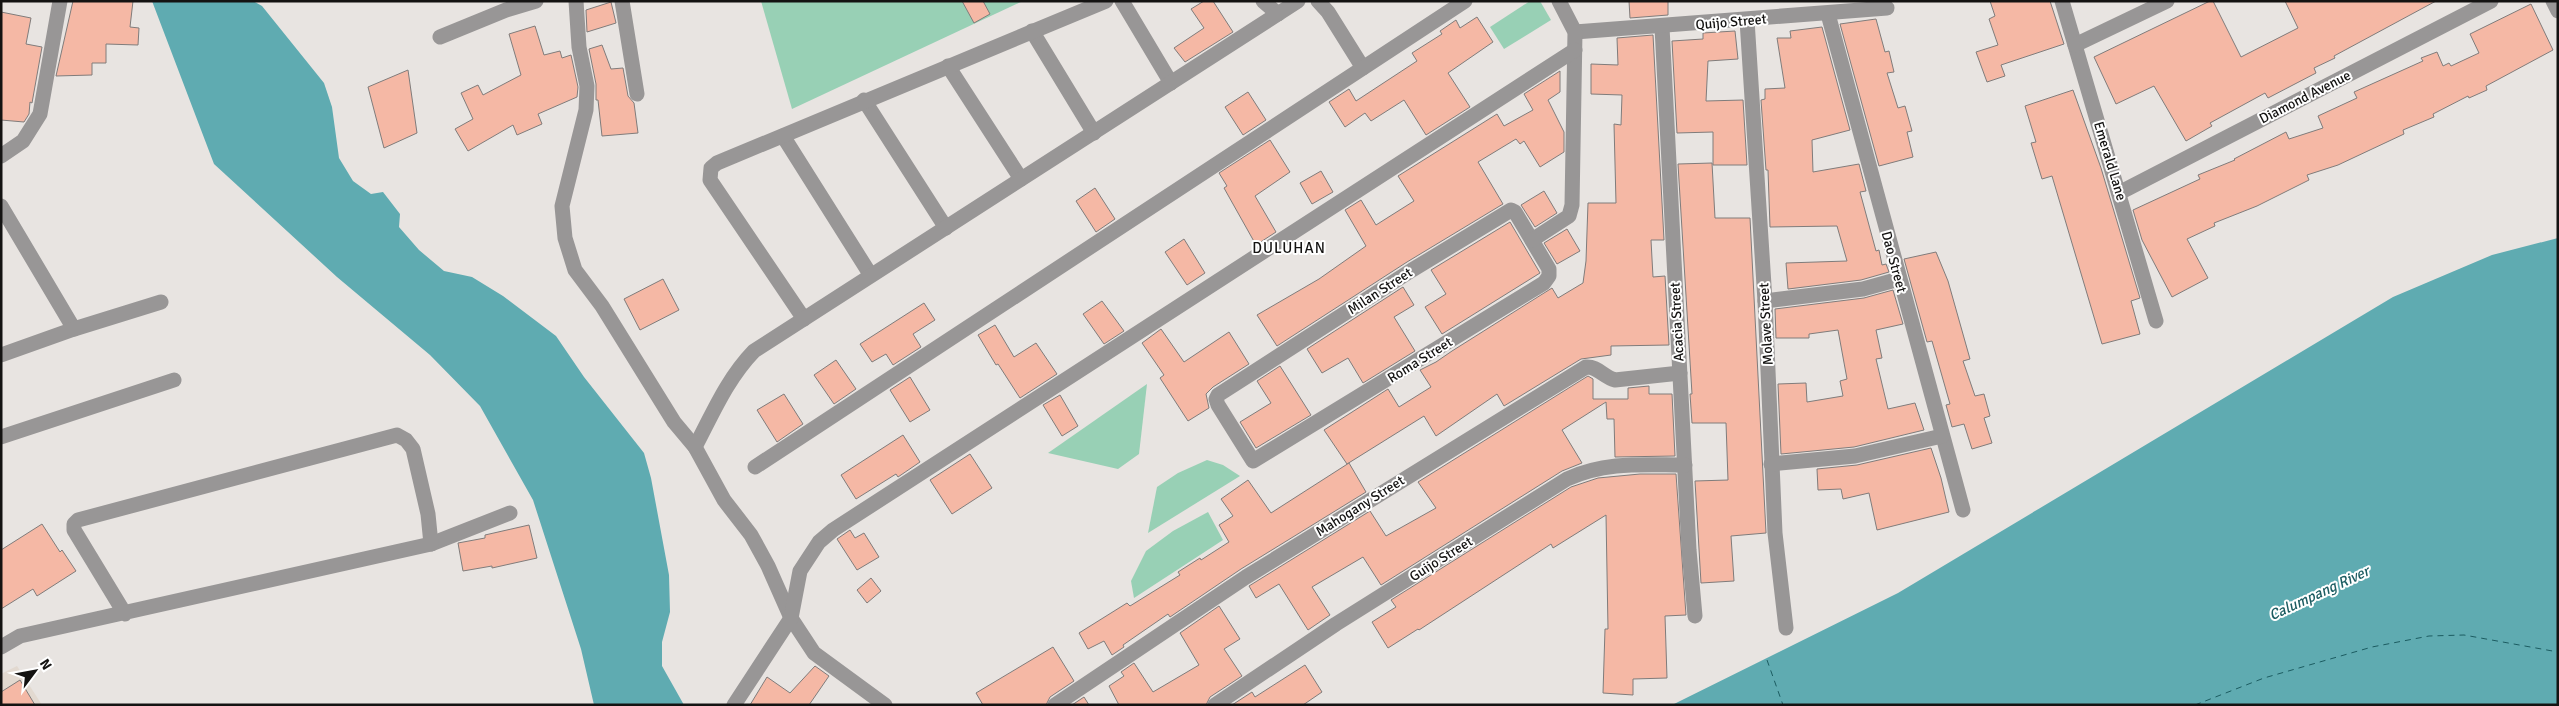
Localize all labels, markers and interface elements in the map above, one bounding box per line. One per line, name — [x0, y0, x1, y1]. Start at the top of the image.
street label: Quijo Street — [1695, 10, 1767, 34]
street label: Diamond Avenue — [2256, 67, 2354, 127]
street label: Emerald Lane — [2090, 119, 2130, 203]
street label: Dao Street — [1878, 229, 1910, 295]
district label: DULUHAN — [1252, 239, 1326, 257]
street label: Milan Street — [1345, 264, 1416, 318]
street label: Acacia Street — [1666, 282, 1688, 362]
street label: Molave Street — [1755, 282, 1777, 366]
street label: Roma Street — [1384, 333, 1456, 387]
street label: Mahogany Street — [1313, 472, 1408, 540]
street label: Guijo Street — [1406, 533, 1476, 585]
water label: Calumpang River — [2266, 561, 2374, 624]
north arrow — [10, 646, 60, 696]
text: N — [36, 656, 55, 673]

